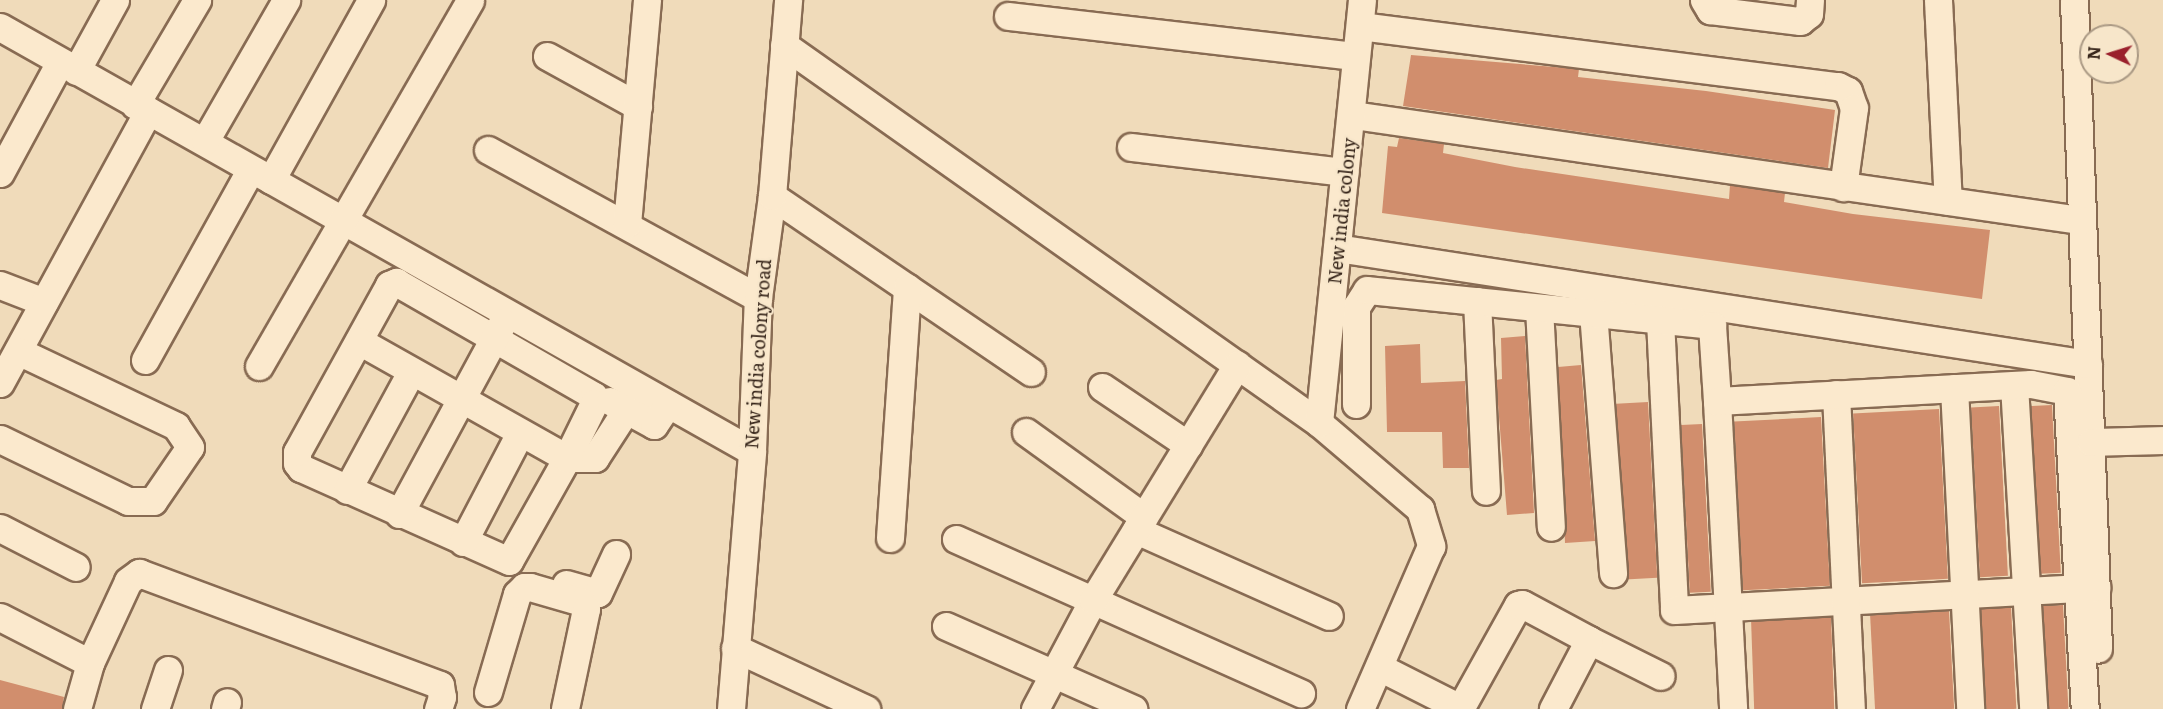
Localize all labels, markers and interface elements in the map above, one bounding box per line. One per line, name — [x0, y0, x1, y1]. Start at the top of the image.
north arrow — [2079, 24, 2139, 84]
text: N — [2081, 45, 2105, 60]
street label: New india colony — [1324, 137, 1360, 285]
street label: New india colony road — [741, 258, 775, 450]

